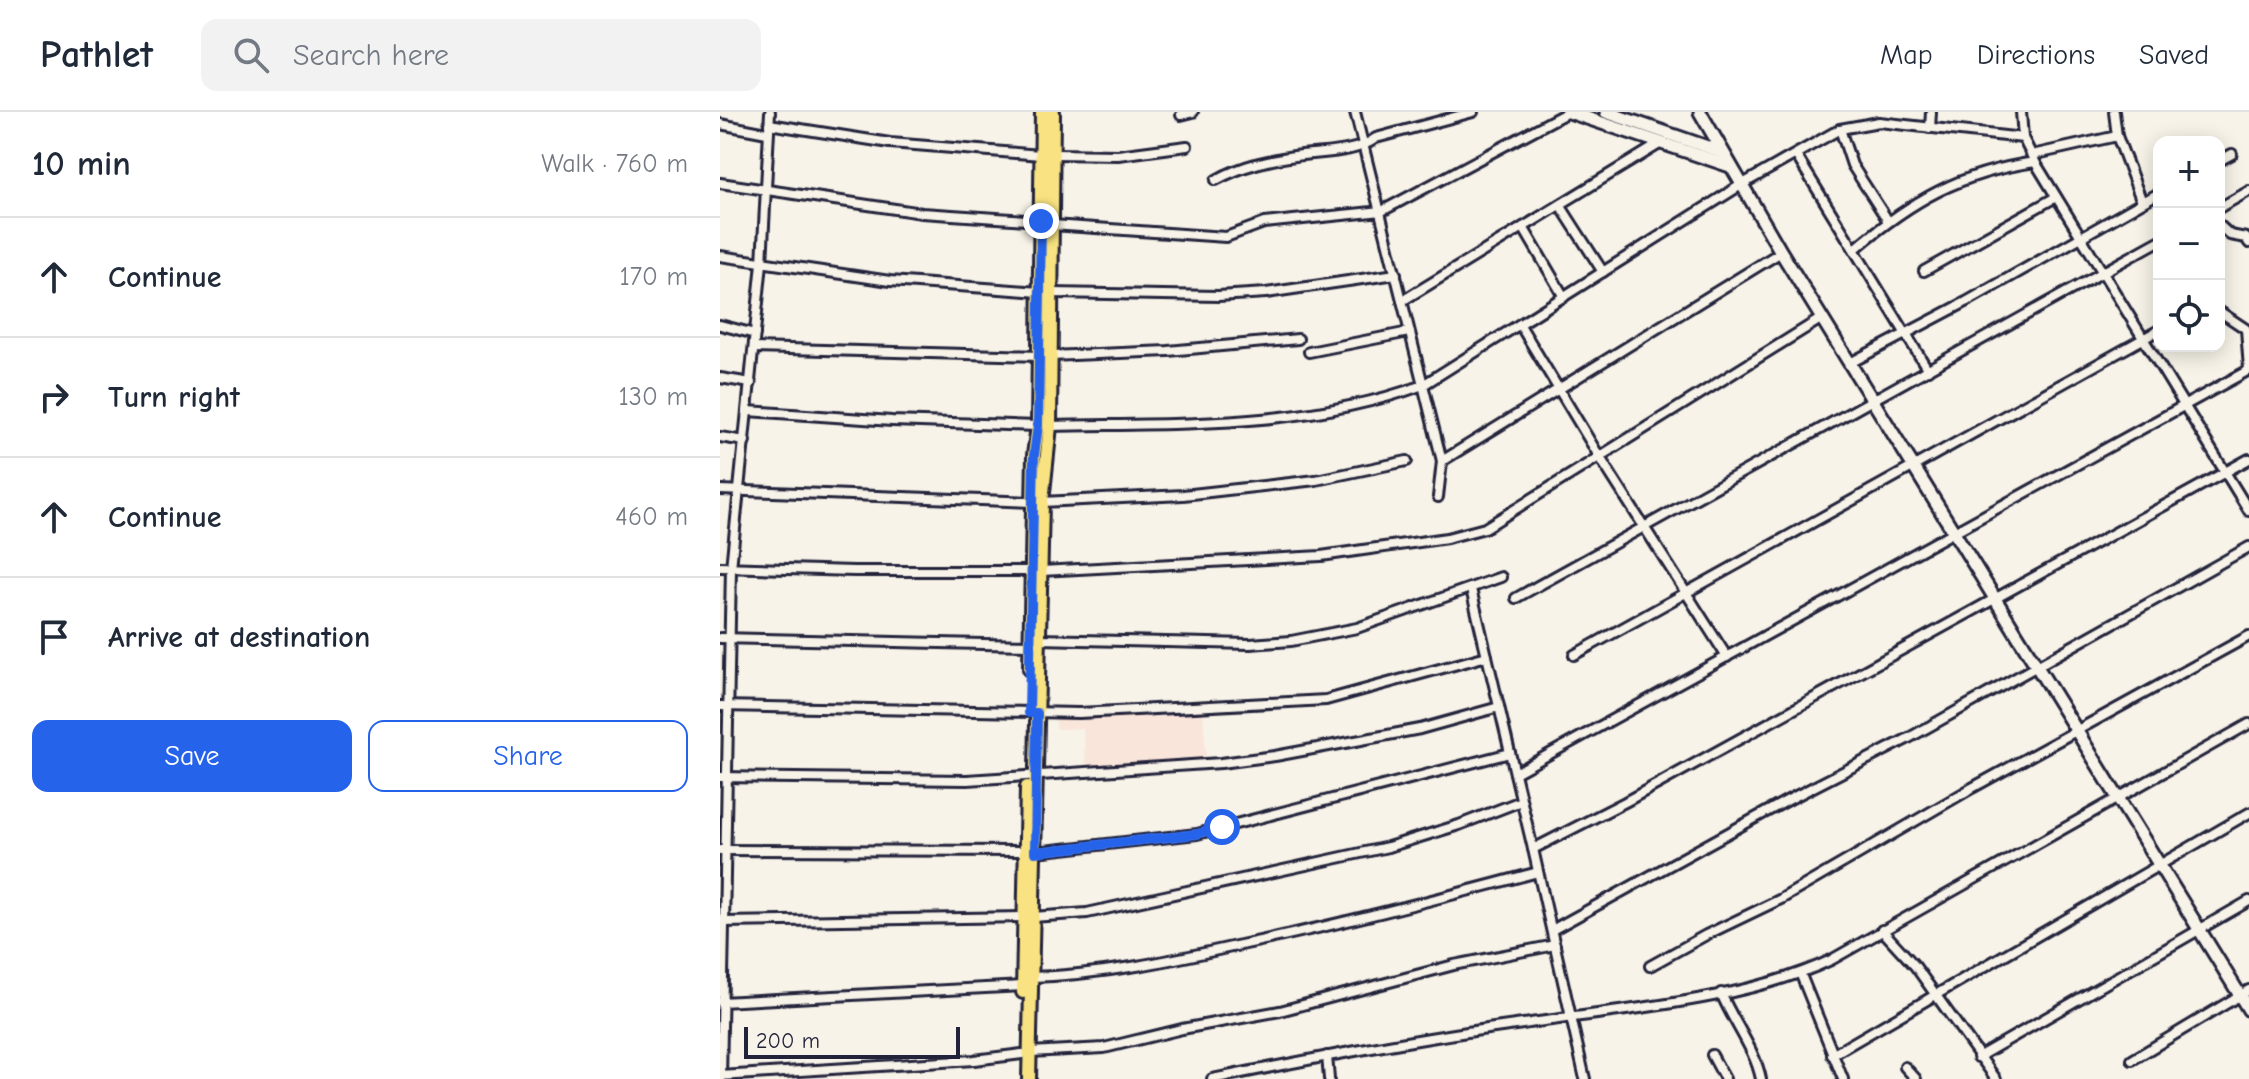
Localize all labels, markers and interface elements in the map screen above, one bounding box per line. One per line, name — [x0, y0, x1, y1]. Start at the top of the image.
search box — [201, 19, 761, 91]
text: Pathlet — [40, 33, 153, 77]
icon: search — [229, 33, 273, 77]
text: Search here — [293, 38, 449, 73]
text: Map — [1880, 39, 1933, 71]
text: Directions — [1977, 39, 2095, 71]
text: Saved — [2139, 39, 2209, 71]
map controls — [2153, 136, 2225, 352]
button: + — [2153, 136, 2225, 208]
text: 10 min — [32, 144, 131, 184]
text: Walk · 760 m — [541, 149, 688, 179]
route end — [1023, 203, 1059, 239]
button: − — [2153, 208, 2225, 280]
icon: ahead — [32, 255, 76, 299]
text: Continue — [108, 260, 222, 295]
text: 170 m — [619, 262, 688, 292]
button: locate — [2153, 280, 2225, 352]
icon: right — [32, 375, 76, 419]
text: Turn right — [108, 380, 240, 415]
text: 130 m — [619, 382, 688, 412]
icon: ahead — [32, 495, 76, 539]
text: Continue — [108, 500, 222, 535]
text: 460 m — [615, 502, 688, 532]
icon: arrive — [32, 615, 76, 659]
text: Arrive at destination — [108, 620, 370, 655]
button: Save — [32, 720, 352, 792]
button: Share — [368, 720, 688, 792]
route start — [1204, 809, 1240, 845]
scale bar — [744, 1023, 960, 1059]
text: 200 m — [756, 1028, 820, 1054]

